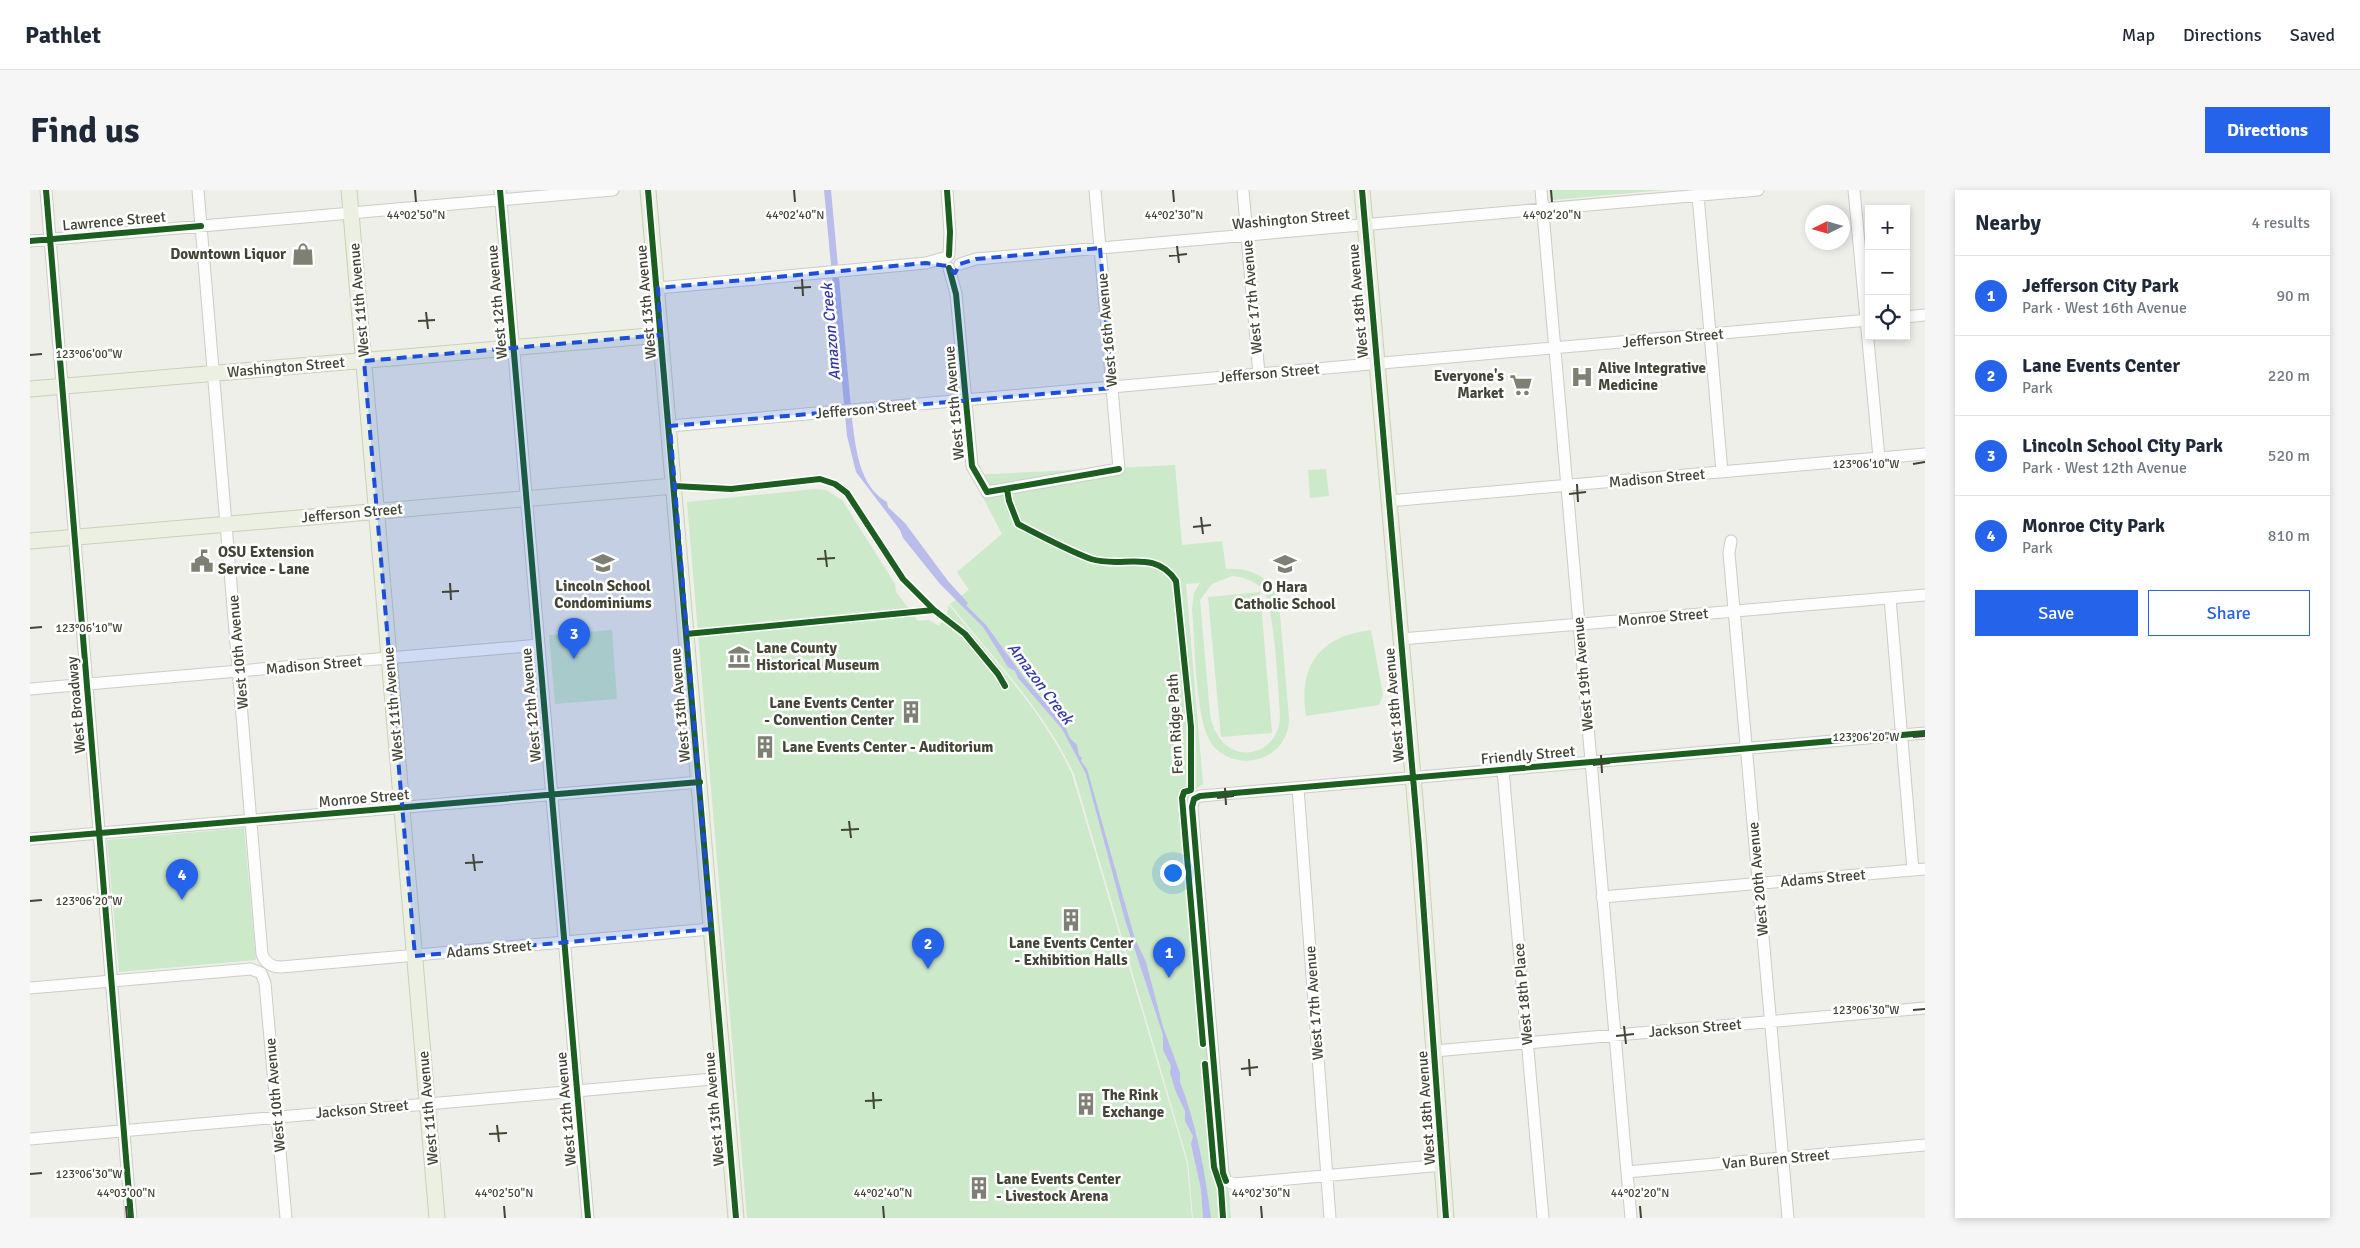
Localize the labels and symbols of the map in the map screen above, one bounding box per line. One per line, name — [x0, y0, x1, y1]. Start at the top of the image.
street label: Washington Street — [1231, 205, 1351, 233]
north arrow — [1805, 205, 1850, 250]
street label: Lawrence Street — [62, 208, 166, 234]
text: 44°02'50"N — [387, 208, 445, 223]
text: 44°02'40"N — [766, 208, 824, 223]
text: 44°02'30"N — [1145, 208, 1203, 223]
text: 44°02'20"N — [1523, 208, 1581, 223]
street label: West 17th Avenue — [1238, 239, 1266, 355]
shop icon: Downtown Liquor — [290, 241, 316, 267]
street label: West 11th Avenue — [345, 242, 373, 358]
street label: West 18th Avenue — [1344, 243, 1372, 359]
street label: West 12th Avenue — [483, 244, 511, 360]
street label: West 13th Avenue — [632, 244, 660, 360]
place label: Downtown Liquor — [170, 245, 286, 263]
street label: West 16th Avenue — [1093, 272, 1121, 388]
water label: Amazon Creek — [817, 281, 845, 381]
street label: Jefferson Street — [1622, 325, 1724, 351]
street label: West 15th Avenue — [940, 345, 968, 461]
text: 123°06'00"W — [55, 347, 123, 362]
street label: Washington Street — [226, 353, 346, 381]
place label: Alive Integrative Medicine — [1598, 359, 1706, 394]
street label: Jefferson Street — [1218, 360, 1320, 386]
hospital icon: Alive Integrative Medicine — [1569, 364, 1595, 390]
place label: Everyone's Market — [1434, 367, 1504, 402]
supermarket icon: Everyone's Market — [1508, 372, 1534, 398]
street label: Jefferson Street — [815, 396, 917, 422]
text: 123°06'10"W — [1832, 457, 1900, 472]
street label: Madison Street — [1608, 465, 1706, 491]
street label: Jefferson Street — [301, 500, 403, 526]
place label: OSU Extension Service - Lane — [218, 543, 314, 578]
public building icon: OSU Extension Service - Lane — [189, 548, 215, 574]
school or university icon: Lincoln School Condominiums — [590, 550, 616, 576]
school or university icon: O Hara Catholic School — [1272, 551, 1298, 577]
place label: Lincoln School Condominiums — [554, 577, 652, 612]
place label: O Hara Catholic School — [1234, 578, 1336, 613]
street label: West 10th Avenue — [224, 594, 252, 710]
street label: Monroe Street — [1617, 604, 1709, 630]
street label: West 19th Avenue — [1569, 616, 1597, 732]
pin: 3 — [558, 618, 590, 659]
text: 123°06'10"W — [55, 621, 123, 636]
place label: Lane County Historical Museum — [756, 639, 879, 674]
water label: Amazon Creek — [1003, 639, 1079, 730]
museum icon: Lane County Historical Museum — [726, 644, 752, 670]
street label: West 11th Avenue — [379, 646, 407, 762]
street label: West 12th Avenue — [517, 647, 545, 763]
street label: West 13th Avenue — [666, 647, 694, 763]
street label: West 18th Avenue — [1380, 647, 1408, 763]
street label: Madison Street — [265, 652, 363, 678]
street label: West Broadway — [63, 656, 89, 754]
street label: Fern Ridge Path — [1163, 673, 1187, 775]
place label: Lane Events Center - Convention Center — [764, 694, 894, 729]
building icon: Lane Events Center - Convention Center — [898, 699, 924, 725]
text: 123°06'20"W — [1832, 730, 1900, 745]
building icon: Lane Events Center - Auditorium — [752, 734, 778, 760]
place label: Lane Events Center - Auditorium — [782, 738, 993, 756]
street label: Friendly Street — [1480, 742, 1576, 768]
street label: Monroe Street — [318, 785, 410, 811]
street label: West 20th Avenue — [1744, 821, 1772, 937]
pin: 4 — [166, 859, 198, 900]
your location — [1160, 860, 1186, 886]
street label: Adams Street — [1780, 865, 1866, 891]
text: 123°06'20"W — [55, 894, 123, 909]
building icon: Lane Events Center - Exhibition Halls — [1058, 907, 1084, 933]
pin: 2 — [912, 928, 944, 969]
place label: Lane Events Center - Exhibition Halls — [1009, 934, 1133, 969]
street label: Adams Street — [446, 936, 532, 962]
pin: 1 — [1153, 937, 1185, 978]
street label: West 18th Place — [1510, 942, 1536, 1046]
street label: West 17th Avenue — [1301, 945, 1327, 1061]
text: 123°06'30"W — [1832, 1003, 1900, 1018]
street label: Jackson Street — [1648, 1015, 1742, 1041]
street label: West 10th Avenue — [261, 1037, 289, 1153]
street label: West 11th Avenue — [414, 1050, 442, 1166]
street label: West 18th Avenue — [1413, 1050, 1439, 1166]
street label: West 12th Avenue — [552, 1051, 580, 1167]
street label: West 13th Avenue — [700, 1051, 728, 1167]
place label: The Rink Exchange — [1102, 1086, 1164, 1121]
building icon: The Rink Exchange — [1073, 1091, 1099, 1117]
street label: Jackson Street — [315, 1096, 409, 1122]
street label: Van Buren Street — [1722, 1145, 1830, 1173]
text: 123°06'30"W — [55, 1167, 123, 1182]
place label: Lane Events Center - Livestock Arena — [996, 1170, 1121, 1205]
building icon: Lane Events Center - Livestock Arena — [966, 1175, 992, 1201]
text: 44°03'00"N — [97, 1186, 155, 1201]
text: 44°02'50"N — [475, 1186, 533, 1201]
text: 44°02'40"N — [854, 1186, 912, 1201]
text: 44°02'30"N — [1232, 1186, 1290, 1201]
text: 44°02'20"N — [1611, 1186, 1669, 1201]

